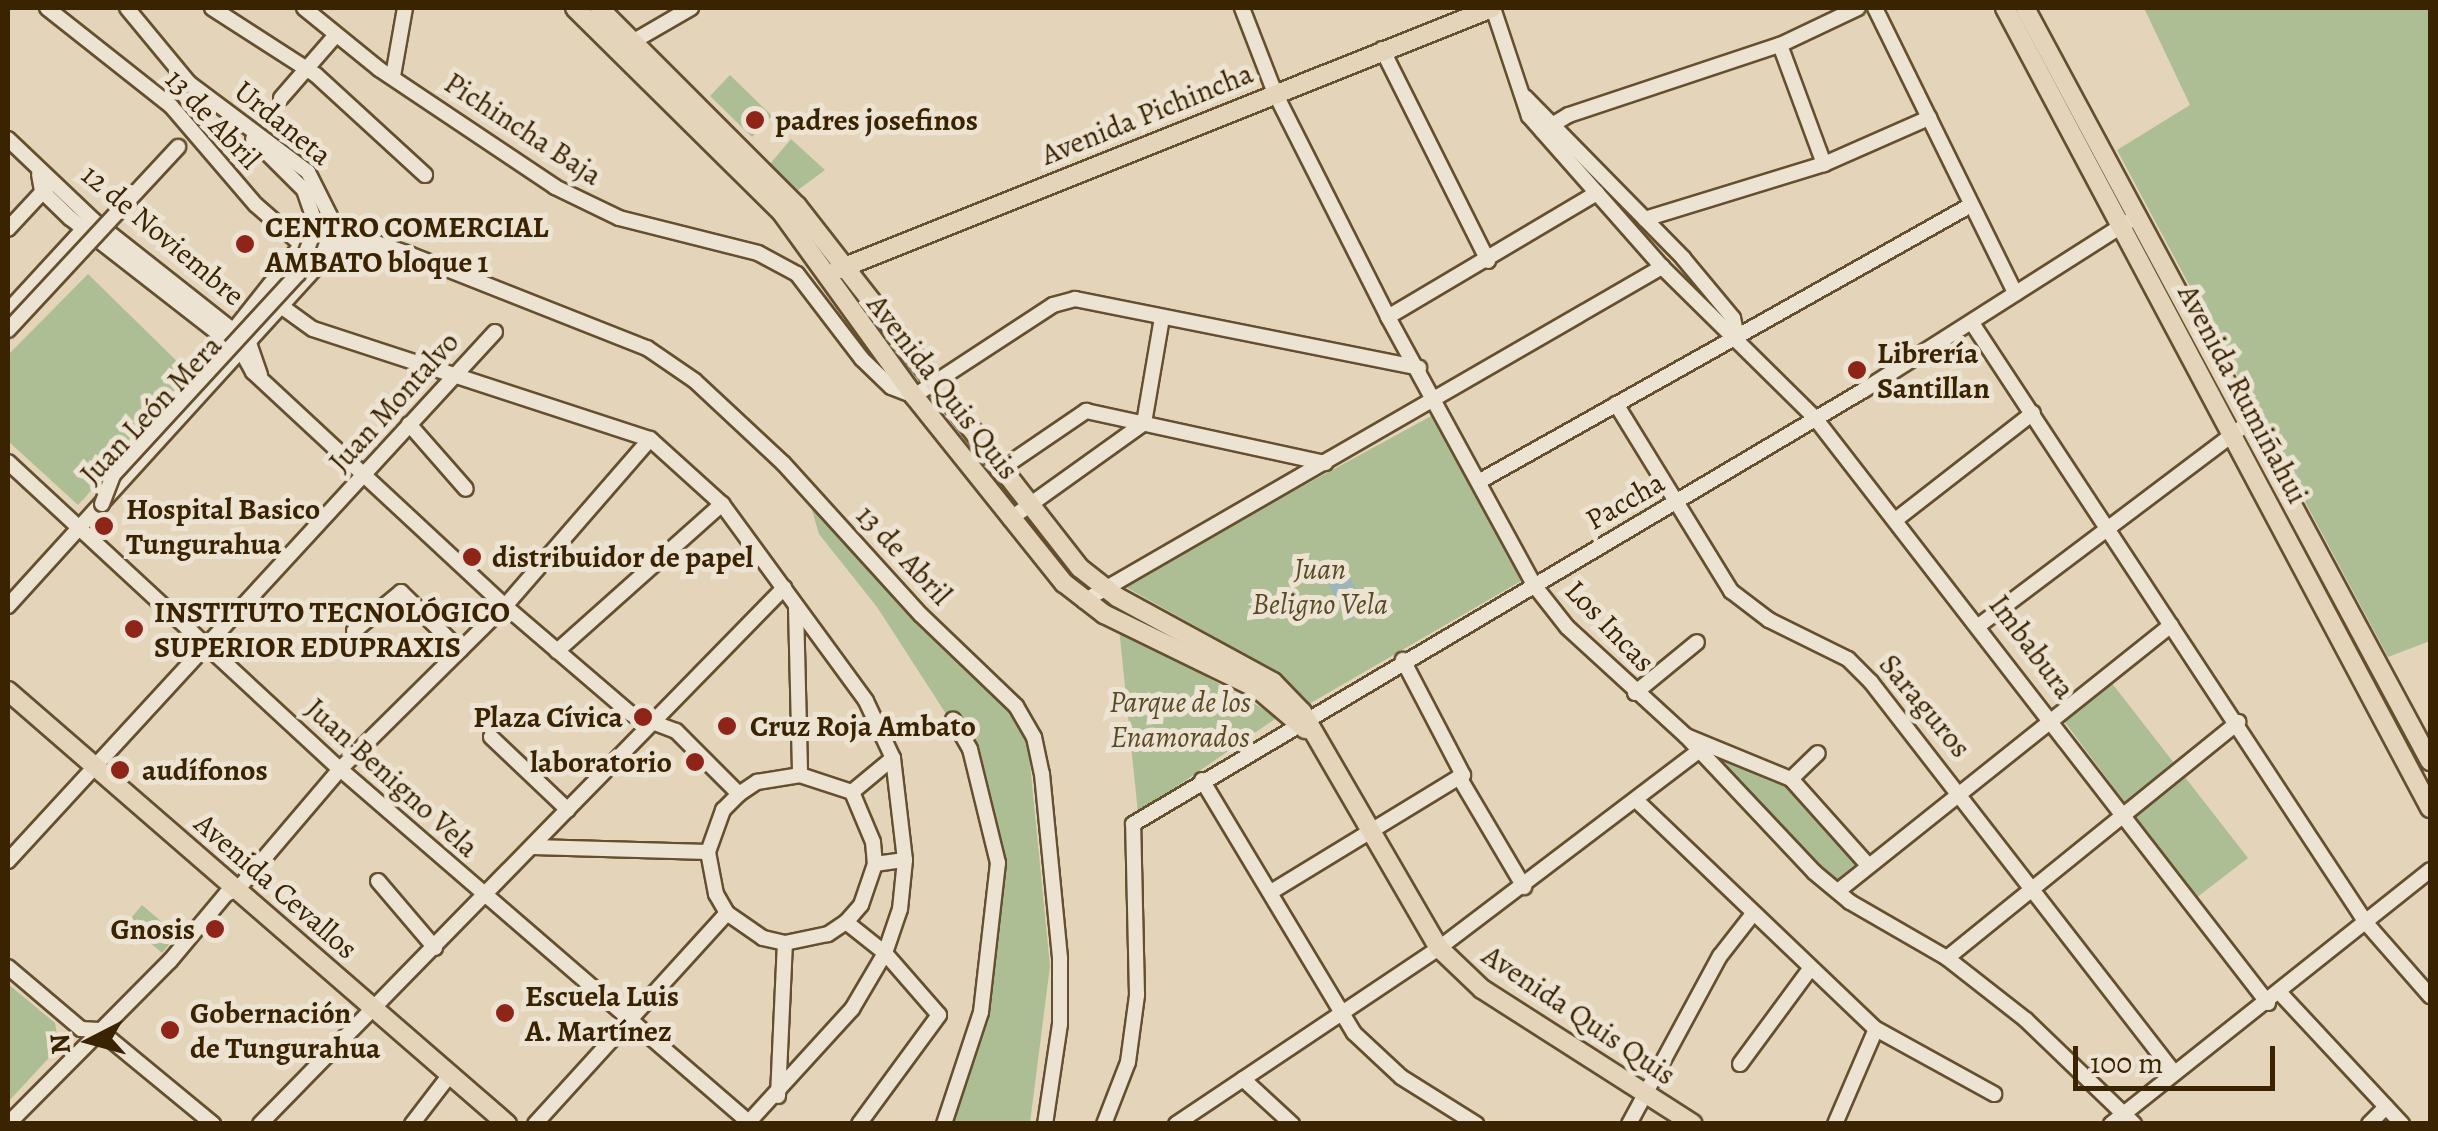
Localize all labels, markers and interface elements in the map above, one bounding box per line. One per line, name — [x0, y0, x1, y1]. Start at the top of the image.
street label: Avenida Pichincha — [1036, 55, 1258, 173]
street label: 13 de Abril — [158, 62, 268, 176]
street label: Pichincha Baja — [438, 65, 608, 193]
street label: Urdaneta — [227, 73, 339, 173]
place label: padres josefinos — [775, 102, 978, 138]
marker: padres josefinos — [744, 109, 766, 131]
street label: 12 de Noviembre — [74, 156, 252, 314]
place label: CENTRO COMERCIAL AMBATO bloque 1 — [265, 209, 548, 280]
marker: CENTRO COMERCIAL AMBATO bloque 1 — [234, 233, 256, 255]
street label: Avenida Rumiñahui — [2170, 278, 2316, 510]
street label: Avenida Quis Quis — [859, 287, 1027, 487]
street label: Juan Montalvo — [322, 324, 466, 480]
street label: Juan León Mera — [73, 328, 229, 492]
place label: Librería Santillan — [1877, 335, 1990, 406]
marker: Librería Santillan — [1846, 359, 1868, 381]
street label: Paccha — [1579, 464, 1671, 538]
place label: Hospital Basico Tungurahua — [126, 491, 320, 562]
street label: 13 de Abril — [849, 498, 959, 612]
marker: Hospital Basico Tungurahua — [91, 513, 117, 539]
place label: distribuidor de papel — [492, 539, 753, 575]
marker: distribuidor de papel — [461, 546, 483, 568]
park label: Juan Beligno Vela — [1252, 551, 1388, 622]
street label: Los Incas — [1558, 573, 1662, 679]
street label: Imbabura — [1981, 588, 2083, 706]
place label: INSTITUTO TECNOLÓGICO SUPERIOR EDUPRAXIS — [154, 594, 510, 664]
marker: INSTITUTO TECNOLÓGICO SUPERIOR EDUPRAXIS — [123, 618, 145, 640]
street label: Saraguros — [1871, 647, 1979, 765]
park label: Parque de los Enamorados — [1109, 684, 1251, 754]
street label: Juan Benigno Vela — [298, 691, 486, 865]
place label: Plaza Cívica — [473, 699, 623, 735]
marker: Plaza Cívica — [632, 706, 654, 728]
place label: Cruz Roja Ambato — [750, 708, 976, 744]
marker: Cruz Roja Ambato — [714, 713, 740, 739]
place label: laboratorio — [530, 744, 672, 780]
marker: laboratorio — [682, 749, 708, 775]
place label: audífonos — [142, 752, 268, 788]
marker: audífonos — [107, 757, 133, 783]
street label: Avenida Cevallos — [187, 805, 365, 967]
place label: Gnosis — [110, 911, 195, 947]
marker: Gnosis — [204, 918, 226, 940]
street label: Avenida Quis Quis — [1475, 937, 1683, 1093]
place label: Escuela Luis A. Martínez — [525, 978, 679, 1048]
north arrow — [40, 991, 140, 1091]
place label: Gobernación de Tungurahua — [190, 995, 381, 1066]
marker: Escuela Luis A. Martínez — [494, 1002, 516, 1024]
marker: Gobernación de Tungurahua — [159, 1019, 181, 1041]
scale bar — [2078, 1026, 2280, 1088]
text: N — [40, 1032, 80, 1056]
text: 100 m — [2090, 1043, 2163, 1083]

